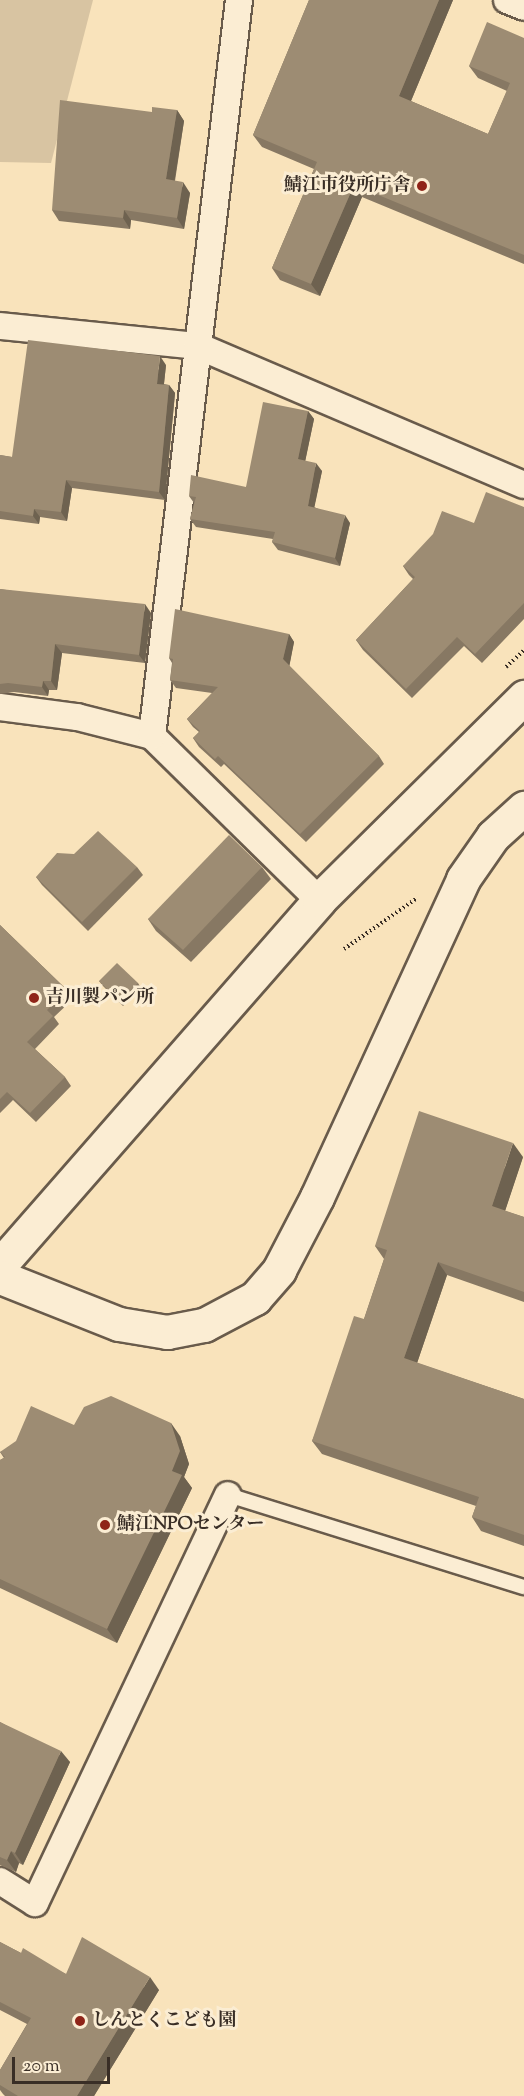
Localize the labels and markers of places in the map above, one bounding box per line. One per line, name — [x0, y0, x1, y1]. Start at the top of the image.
place label: 鯖江市役所庁舎 — [284, 175, 410, 197]
marker: 鯖江市役所庁舎 — [415, 179, 429, 193]
place label: 吉川製パン所 — [46, 987, 154, 1009]
marker: 吉川製パン所 — [27, 991, 41, 1005]
place label: 鯖江NPOセンター — [117, 1514, 265, 1536]
marker: 鯖江NPOセンター — [98, 1518, 112, 1532]
place label: しんとくこども園 — [92, 2010, 236, 2032]
marker: しんとくこども園 — [73, 2014, 87, 2028]

